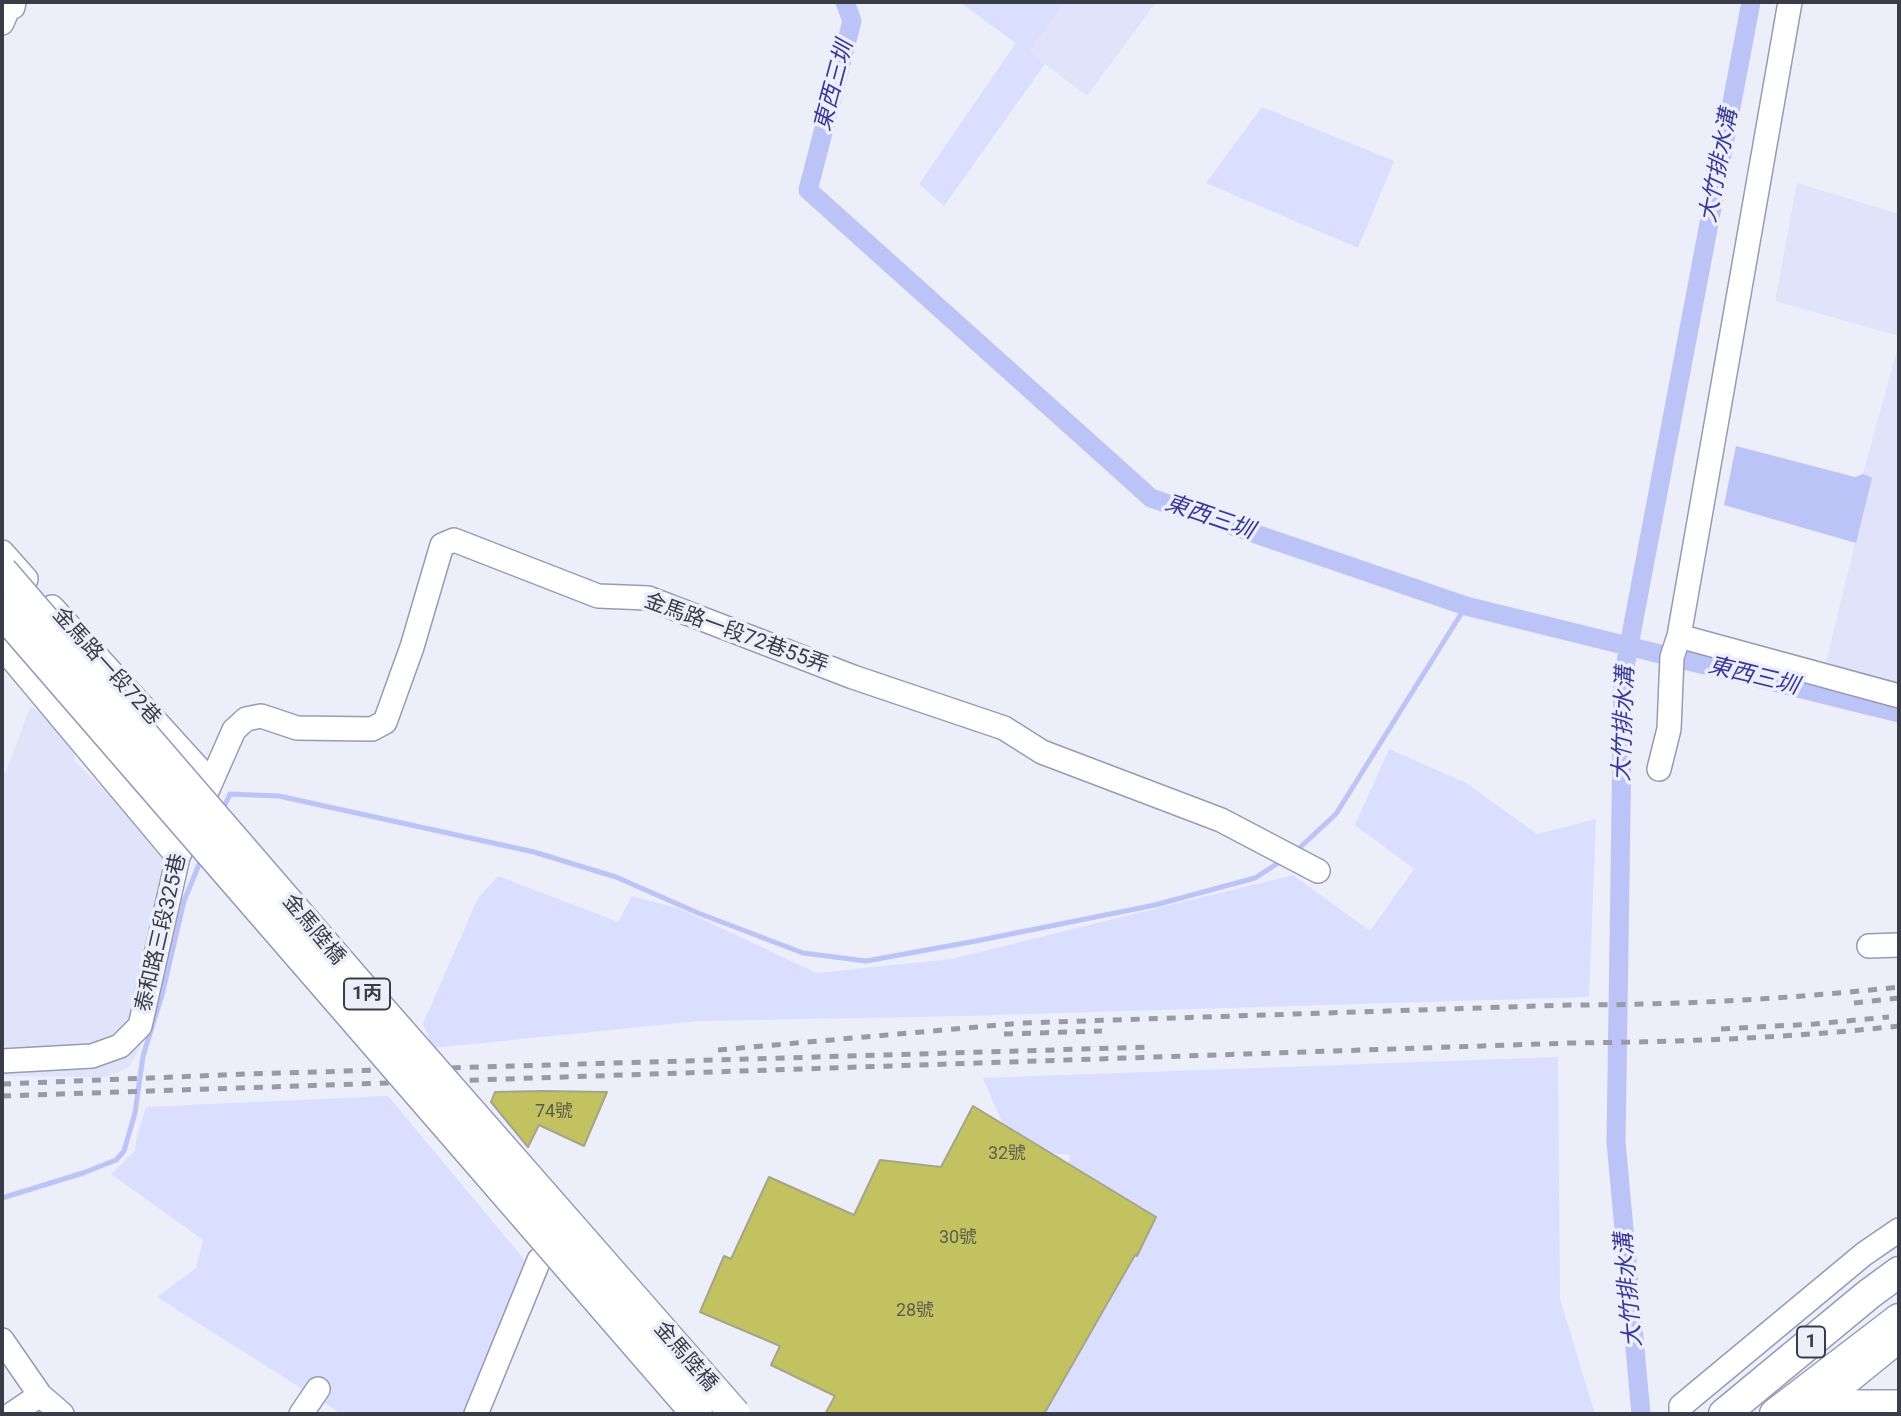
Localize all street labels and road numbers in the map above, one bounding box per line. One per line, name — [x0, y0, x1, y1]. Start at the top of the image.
street label: 金馬路一段72巷55弄 — [640, 589, 832, 679]
street label: 金馬路一段72巷 — [47, 603, 165, 731]
street label: 泰和路三段325巷 — [132, 852, 192, 1014]
street label: 金馬陸橋 — [276, 890, 350, 970]
road number: 1丙 — [344, 978, 390, 1010]
street label: 金馬陸橋 — [648, 1317, 722, 1397]
road number: 1 — [1797, 1326, 1825, 1358]

